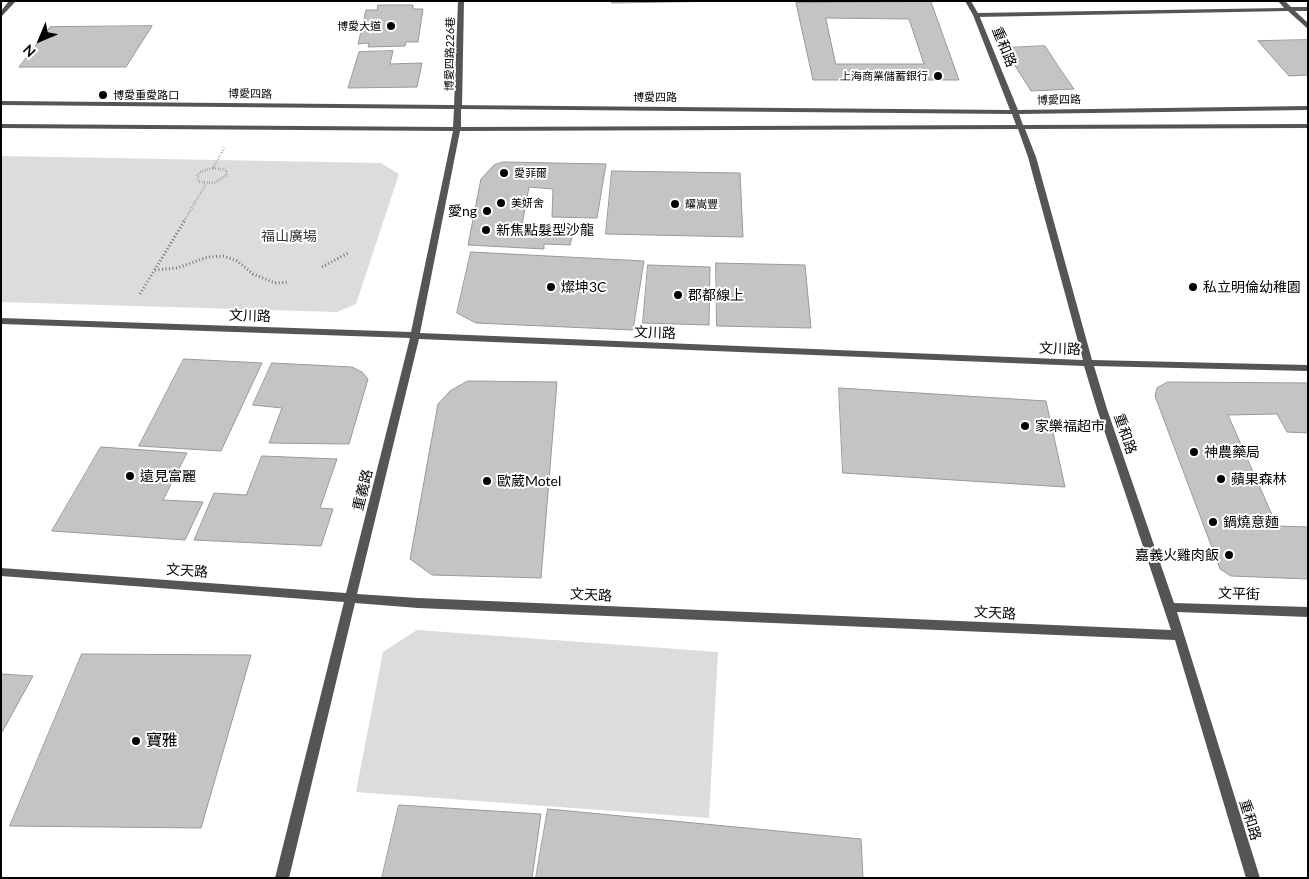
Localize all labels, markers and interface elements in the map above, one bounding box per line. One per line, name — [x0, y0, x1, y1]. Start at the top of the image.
north arrow — [15, 15, 65, 65]
street label: 博愛四路226巷 — [443, 17, 457, 91]
place label: 博愛大道 — [337, 19, 381, 33]
marker: 博愛大道 — [385, 20, 397, 32]
street label: 重和路 — [988, 24, 1020, 70]
text: N — [19, 41, 39, 61]
place label: 上海商業儲蓄銀行 — [840, 69, 928, 83]
marker: 上海商業儲蓄銀行 — [932, 70, 944, 82]
street label: 博愛四路 — [228, 87, 272, 101]
place label: 博愛重愛路口 — [113, 88, 179, 102]
marker: 博愛重愛路口 — [97, 89, 109, 101]
street label: 博愛四路 — [633, 90, 677, 104]
street label: 博愛四路 — [1037, 93, 1081, 107]
place label: 愛菲爾 — [514, 166, 547, 180]
marker: 愛菲爾 — [498, 167, 510, 179]
place label: 美妍舍 — [511, 196, 544, 210]
marker: 美妍舍 — [495, 197, 507, 209]
place label: 耀嵩豐 — [685, 197, 718, 211]
marker: 耀嵩豐 — [669, 198, 681, 210]
place label: 愛ng — [448, 203, 477, 219]
marker: 愛ng — [481, 205, 493, 217]
place label: 新焦點髮型沙龍 — [496, 222, 594, 238]
marker: 新焦點髮型沙龍 — [480, 224, 492, 236]
park label: 福山廣場 — [261, 228, 317, 244]
place label: 燦坤3C — [561, 279, 606, 295]
place label: 私立明倫幼稚園 — [1203, 279, 1301, 295]
marker: 燦坤3C — [545, 281, 557, 293]
marker: 私立明倫幼稚園 — [1187, 281, 1199, 293]
place label: 郡都線上 — [688, 287, 744, 303]
marker: 郡都線上 — [672, 289, 684, 301]
street label: 文川路 — [229, 307, 271, 325]
street label: 文川路 — [634, 324, 676, 342]
street label: 文川路 — [1039, 340, 1081, 358]
street label: 重和路 — [1110, 411, 1140, 457]
place label: 家樂福超市 — [1035, 418, 1105, 434]
marker: 家樂福超市 — [1019, 420, 1031, 432]
place label: 神農藥局 — [1204, 444, 1260, 460]
marker: 神農藥局 — [1188, 446, 1200, 458]
place label: 遠見富麗 — [140, 468, 196, 484]
street label: 重義路 — [350, 468, 376, 512]
marker: 遠見富麗 — [124, 470, 136, 482]
place label: 蘋果森林 — [1231, 471, 1287, 487]
place label: 歐葳Motel — [497, 473, 561, 489]
marker: 蘋果森林 — [1215, 473, 1227, 485]
marker: 歐葳Motel — [481, 475, 493, 487]
place label: 鍋燒意麵 — [1223, 514, 1279, 530]
marker: 鍋燒意麵 — [1207, 516, 1219, 528]
place label: 嘉義火雞肉飯 — [1135, 547, 1219, 563]
marker: 嘉義火雞肉飯 — [1223, 549, 1235, 561]
street label: 文天路 — [165, 561, 209, 581]
street label: 文平街 — [1218, 585, 1260, 603]
street label: 文天路 — [570, 586, 612, 604]
street label: 文天路 — [974, 604, 1016, 622]
place label: 寶雅 — [146, 731, 178, 751]
marker: 寶雅 — [130, 735, 142, 747]
street label: 重和路 — [1236, 797, 1264, 843]

